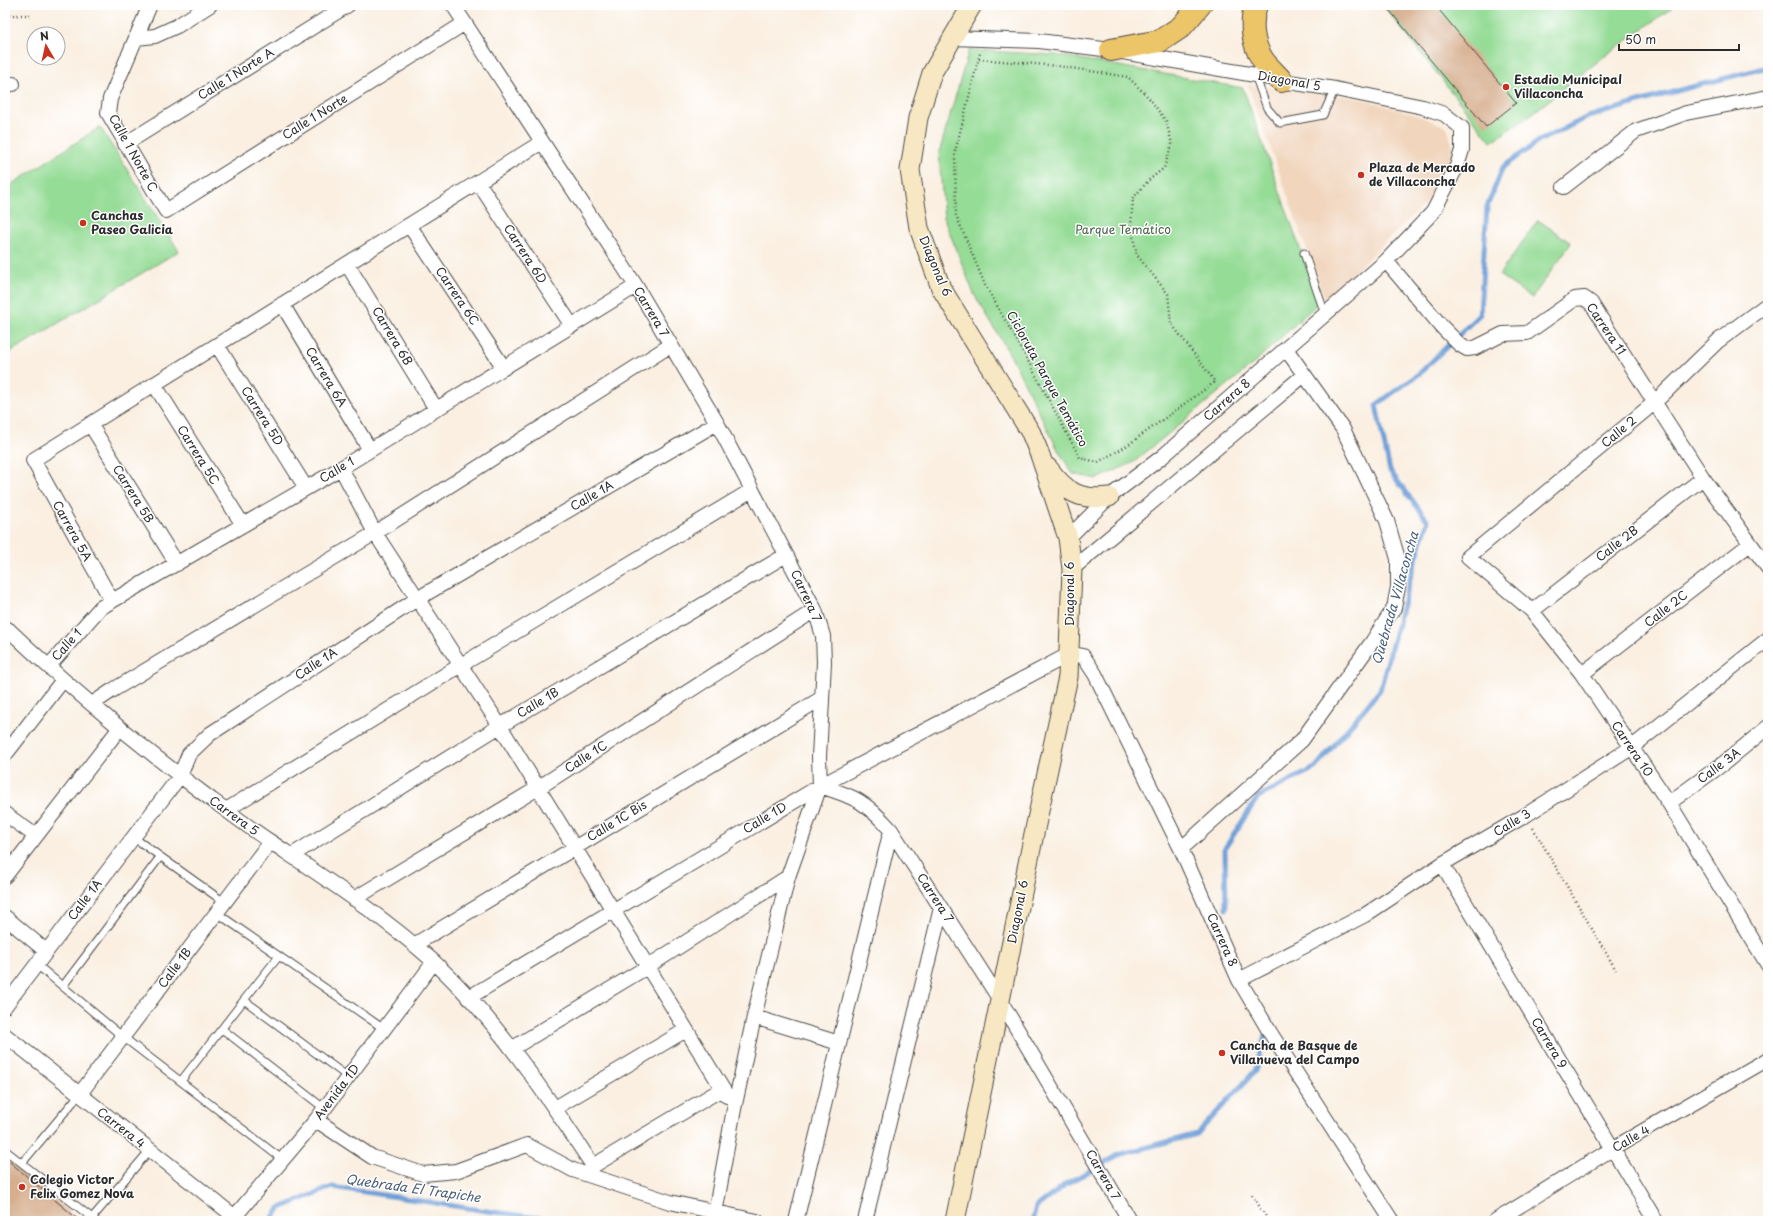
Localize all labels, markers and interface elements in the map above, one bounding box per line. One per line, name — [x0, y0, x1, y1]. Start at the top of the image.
north arrow — [26, 26, 66, 66]
scale bar — [1619, 26, 1739, 52]
text: N — [39, 27, 50, 45]
text: 50 m — [1625, 30, 1656, 48]
street label: Calle 1 Norte A — [194, 43, 277, 104]
street label: Diagonal 5 — [1256, 66, 1322, 94]
place label: Estadio Municipal Villaconcha — [1514, 70, 1622, 102]
marker: Estadio Municipal Villaconcha — [1501, 82, 1511, 92]
street label: Calle 1 Norte — [278, 89, 351, 143]
street label: Calle 1 Norte C — [105, 110, 163, 195]
place label: Plaza de Mercado de Villaconcha — [1369, 158, 1475, 190]
marker: Plaza de Mercado de Villaconcha — [1356, 170, 1366, 180]
place label: Canchas Paseo Galicia — [91, 206, 174, 238]
marker: Canchas Paseo Galicia — [78, 218, 88, 228]
street label: Carrera 6D — [500, 220, 552, 287]
park label: Parque Temático — [1075, 220, 1171, 238]
street label: Diagonal 6 — [915, 232, 957, 299]
street label: Carrera 6C — [432, 263, 484, 328]
street label: Carrera 7 — [630, 283, 674, 340]
street label: Carrera 11 — [1583, 299, 1631, 358]
street label: Carrera 6B — [368, 303, 418, 368]
street label: Cicloruta Parque Temático — [1003, 307, 1093, 450]
street label: Carrera 6A — [302, 343, 352, 410]
street label: Carrera 8 — [1199, 374, 1254, 425]
street label: Carrera 5D — [237, 382, 288, 449]
street label: Calle 2 — [1597, 411, 1640, 451]
street label: Carrera 5C — [173, 421, 224, 488]
street label: Calle 1 — [316, 452, 357, 487]
street label: Carrera 5B — [109, 461, 159, 526]
street label: Calle 1A — [567, 475, 617, 515]
street label: Carrera 5A — [49, 497, 97, 564]
street label: Calle 2B — [1591, 521, 1641, 566]
water label: Quebrada Villaconcha — [1366, 528, 1423, 667]
street label: Diagonal 6 — [1060, 562, 1078, 626]
street label: Carrera 7 — [787, 566, 827, 625]
street label: Calle 2C — [1640, 586, 1691, 631]
street label: Calle 1 — [47, 624, 86, 664]
street label: Calle 1A — [291, 643, 340, 684]
street label: Calle 1B — [513, 682, 562, 722]
street label: Carrera 10 — [1608, 717, 1658, 780]
street label: Calle 1C — [561, 736, 610, 777]
street label: Calle 3A — [1693, 743, 1744, 787]
street label: Carrera 5 — [206, 791, 263, 839]
street label: Calle 1C Bis — [583, 795, 650, 845]
street label: Calle 1D — [739, 797, 790, 837]
street label: Calle 3 — [1489, 804, 1534, 840]
street label: Carrera 7 — [913, 869, 959, 926]
street label: Calle 1A — [63, 875, 106, 924]
street label: Diagonal 6 — [1002, 878, 1032, 945]
street label: Carrera 8 — [1203, 910, 1243, 969]
street label: Calle 1B — [153, 943, 195, 991]
street label: Carrera 9 — [1528, 1014, 1572, 1071]
place label: Cancha de Basque de Villanueva del Campo — [1230, 1036, 1359, 1068]
marker: Cancha de Basque de Villanueva del Campo — [1217, 1048, 1227, 1058]
street label: Avenida 1D — [309, 1060, 363, 1123]
street label: Carrera 4 — [94, 1103, 150, 1152]
street label: Calle 4 — [1608, 1120, 1653, 1156]
street label: Carrera 7 — [1082, 1146, 1126, 1203]
water label: Quebrada El Trapiche — [344, 1169, 483, 1207]
place label: Colegio Victor Felix Gomez Nova — [30, 1170, 135, 1202]
marker: Colegio Victor Felix Gomez Nova — [17, 1182, 27, 1192]

